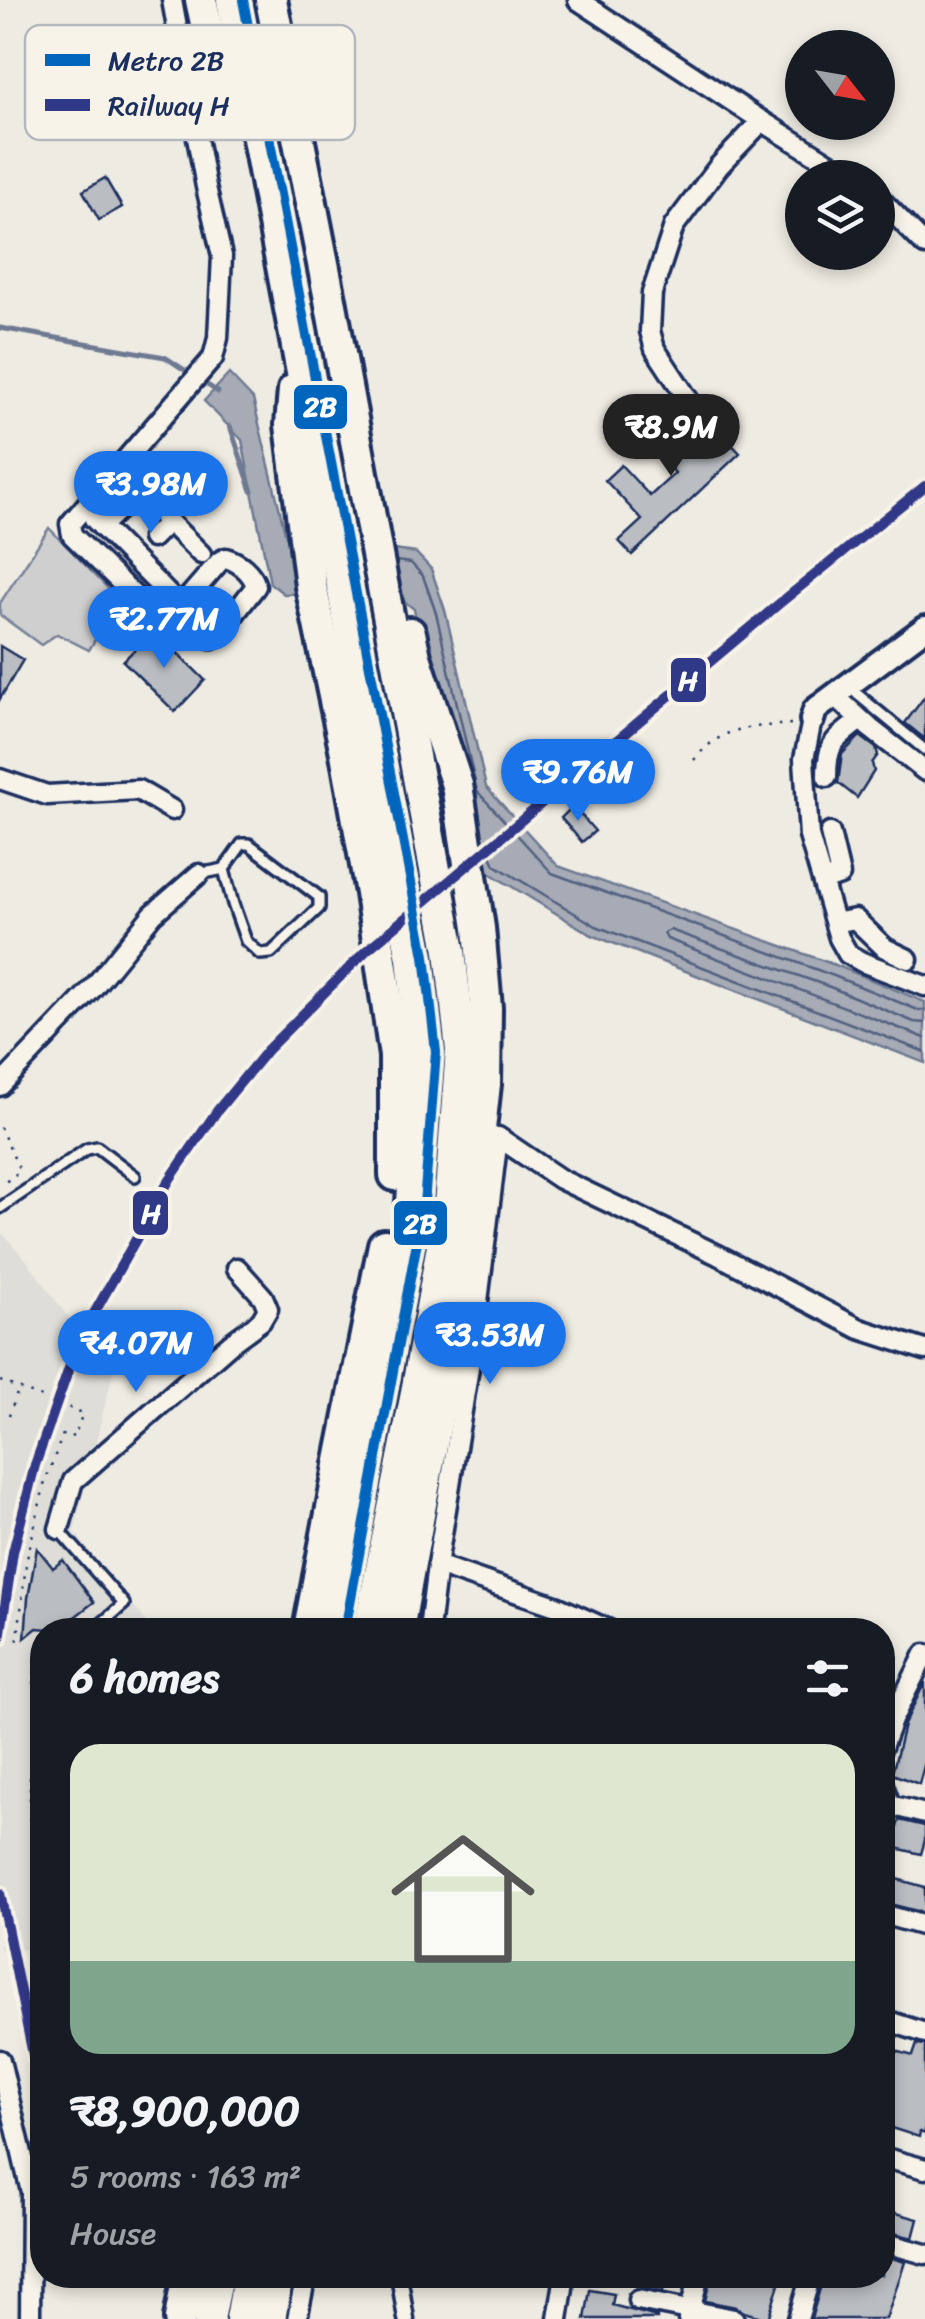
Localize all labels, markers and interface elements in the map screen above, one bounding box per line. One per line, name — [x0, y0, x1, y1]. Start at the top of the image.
legend — [25, 25, 355, 140]
north arrow — [785, 30, 895, 140]
map controls — [785, 30, 895, 270]
text: Metro 2B — [108, 36, 224, 85]
text: Railway H — [108, 81, 230, 130]
button: layers — [785, 160, 895, 270]
text: 2B — [302, 382, 337, 431]
line badge: 2B — [292, 383, 349, 431]
pin: ₹8.9M — [601, 394, 741, 479]
text: ₹8.9M — [625, 398, 717, 455]
pin: ₹3.98M — [70, 451, 232, 536]
text: ₹3.98M — [96, 455, 206, 512]
pin: ₹2.77M — [83, 586, 245, 671]
text: ₹2.77M — [110, 590, 218, 647]
line badge: H — [669, 656, 708, 704]
text: H — [678, 656, 699, 705]
pin: ₹9.76M — [497, 739, 659, 824]
text: ₹9.76M — [523, 743, 633, 800]
line badge: H — [131, 1189, 170, 1237]
text: H — [141, 1189, 162, 1238]
line badge: 2B — [392, 1199, 449, 1247]
text: 2B — [402, 1199, 437, 1248]
pin: ₹3.53M — [409, 1302, 571, 1387]
text: ₹3.53M — [436, 1306, 544, 1363]
pin: ₹4.07M — [55, 1310, 217, 1395]
text: ₹4.07M — [80, 1314, 192, 1371]
text: 6 homes — [70, 1641, 219, 1715]
icon: filters — [800, 1651, 855, 1706]
icon: home — [373, 1809, 553, 1989]
text: ₹8,900,000 — [70, 2074, 300, 2148]
text: 5 rooms · 163 m² — [70, 2148, 301, 2205]
text: House — [70, 2205, 156, 2262]

